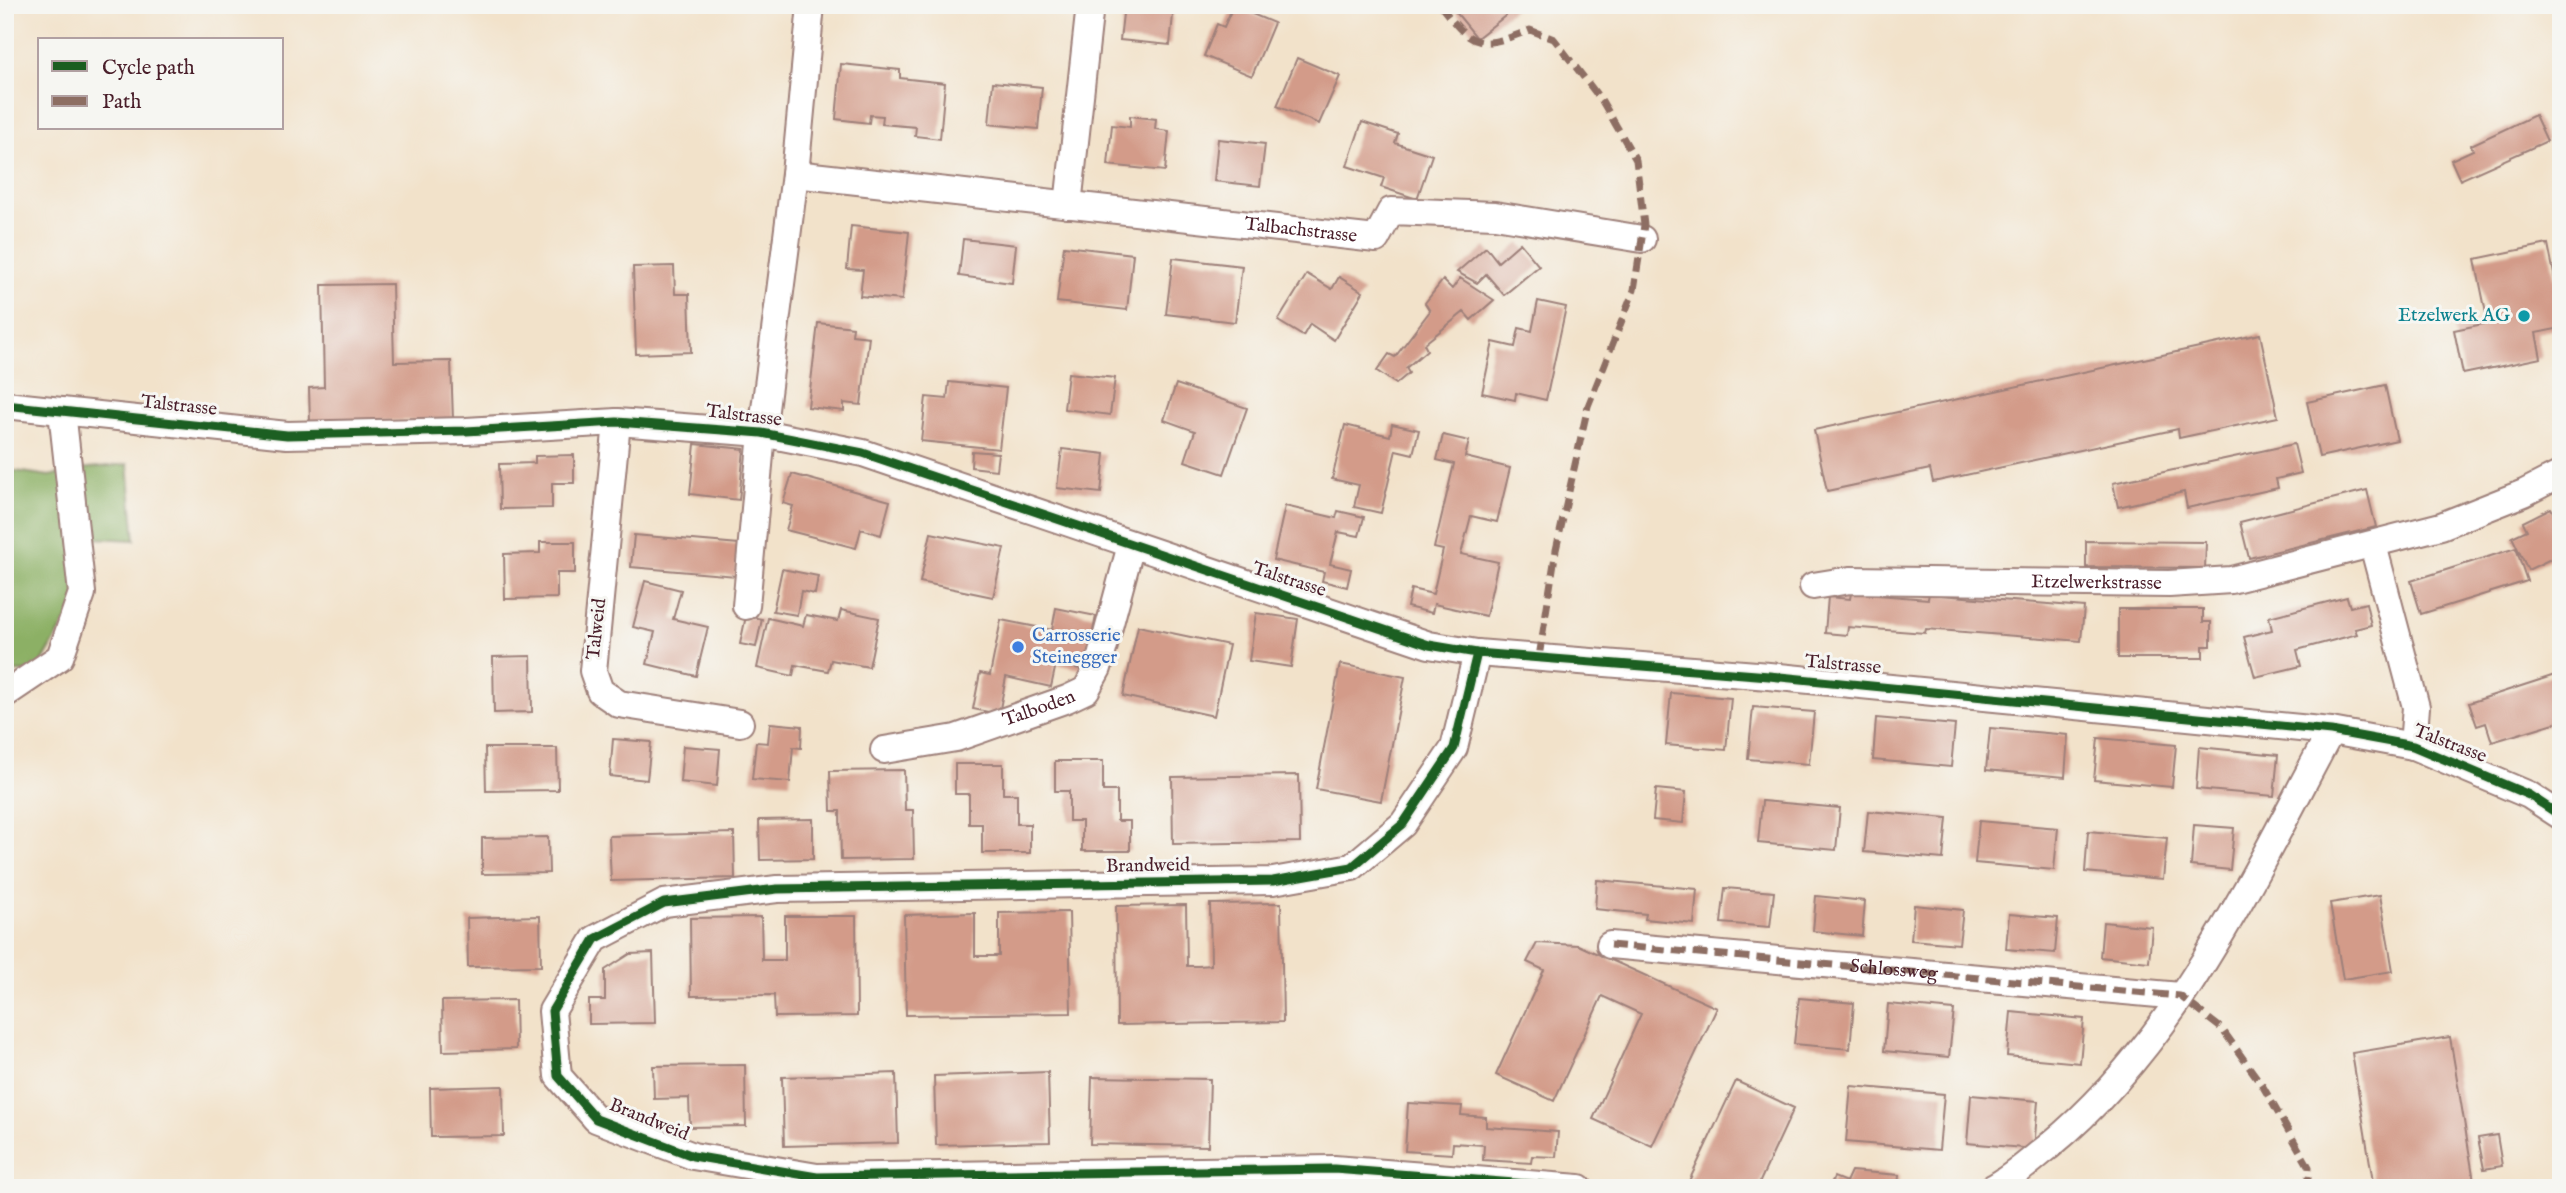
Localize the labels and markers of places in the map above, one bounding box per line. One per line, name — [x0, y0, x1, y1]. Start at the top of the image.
place label: Etzelwerk AG — [2398, 304, 2510, 328]
marker: Etzelwerk AG — [2516, 308, 2532, 324]
place label: Carrosserie Steinegger — [1032, 624, 1121, 670]
marker: Carrosserie Steinegger — [1010, 639, 1026, 655]

